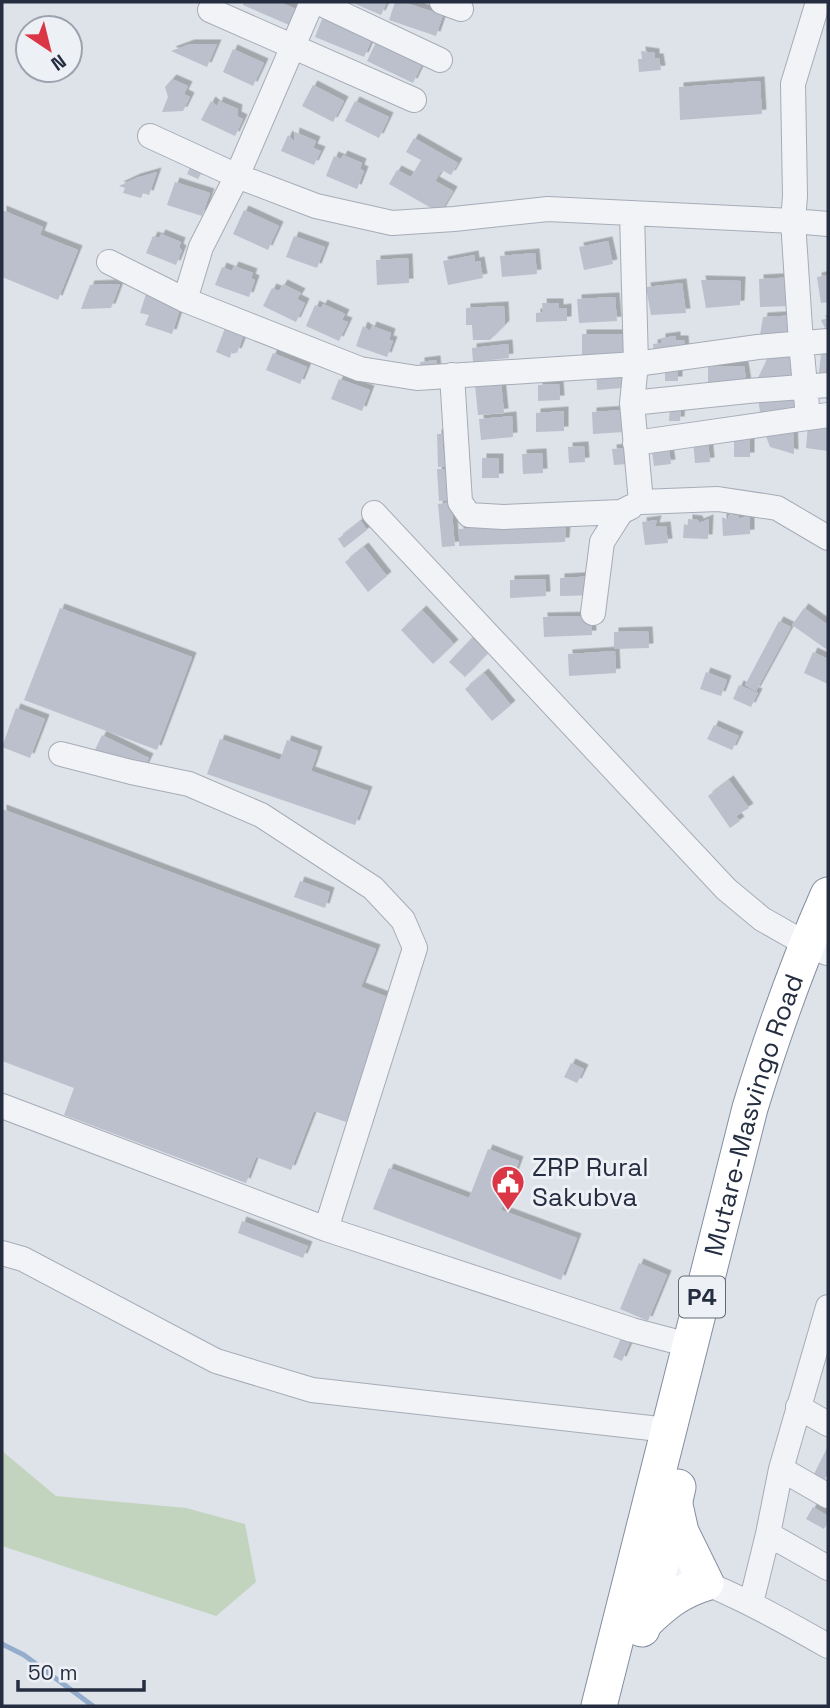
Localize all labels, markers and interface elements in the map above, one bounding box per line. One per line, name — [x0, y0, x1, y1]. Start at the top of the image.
north arrow — [14, 14, 84, 84]
text: N — [46, 49, 71, 76]
street label: Mutare-Masvingo Road — [696, 969, 811, 1259]
place label: ZRP Rural Sakubva — [532, 1150, 649, 1214]
public building icon: ZRP Rural Sakubva — [489, 1163, 527, 1212]
road number: P4 — [679, 1276, 725, 1317]
scale bar — [18, 1648, 144, 1692]
text: 50 m — [28, 1659, 78, 1686]

